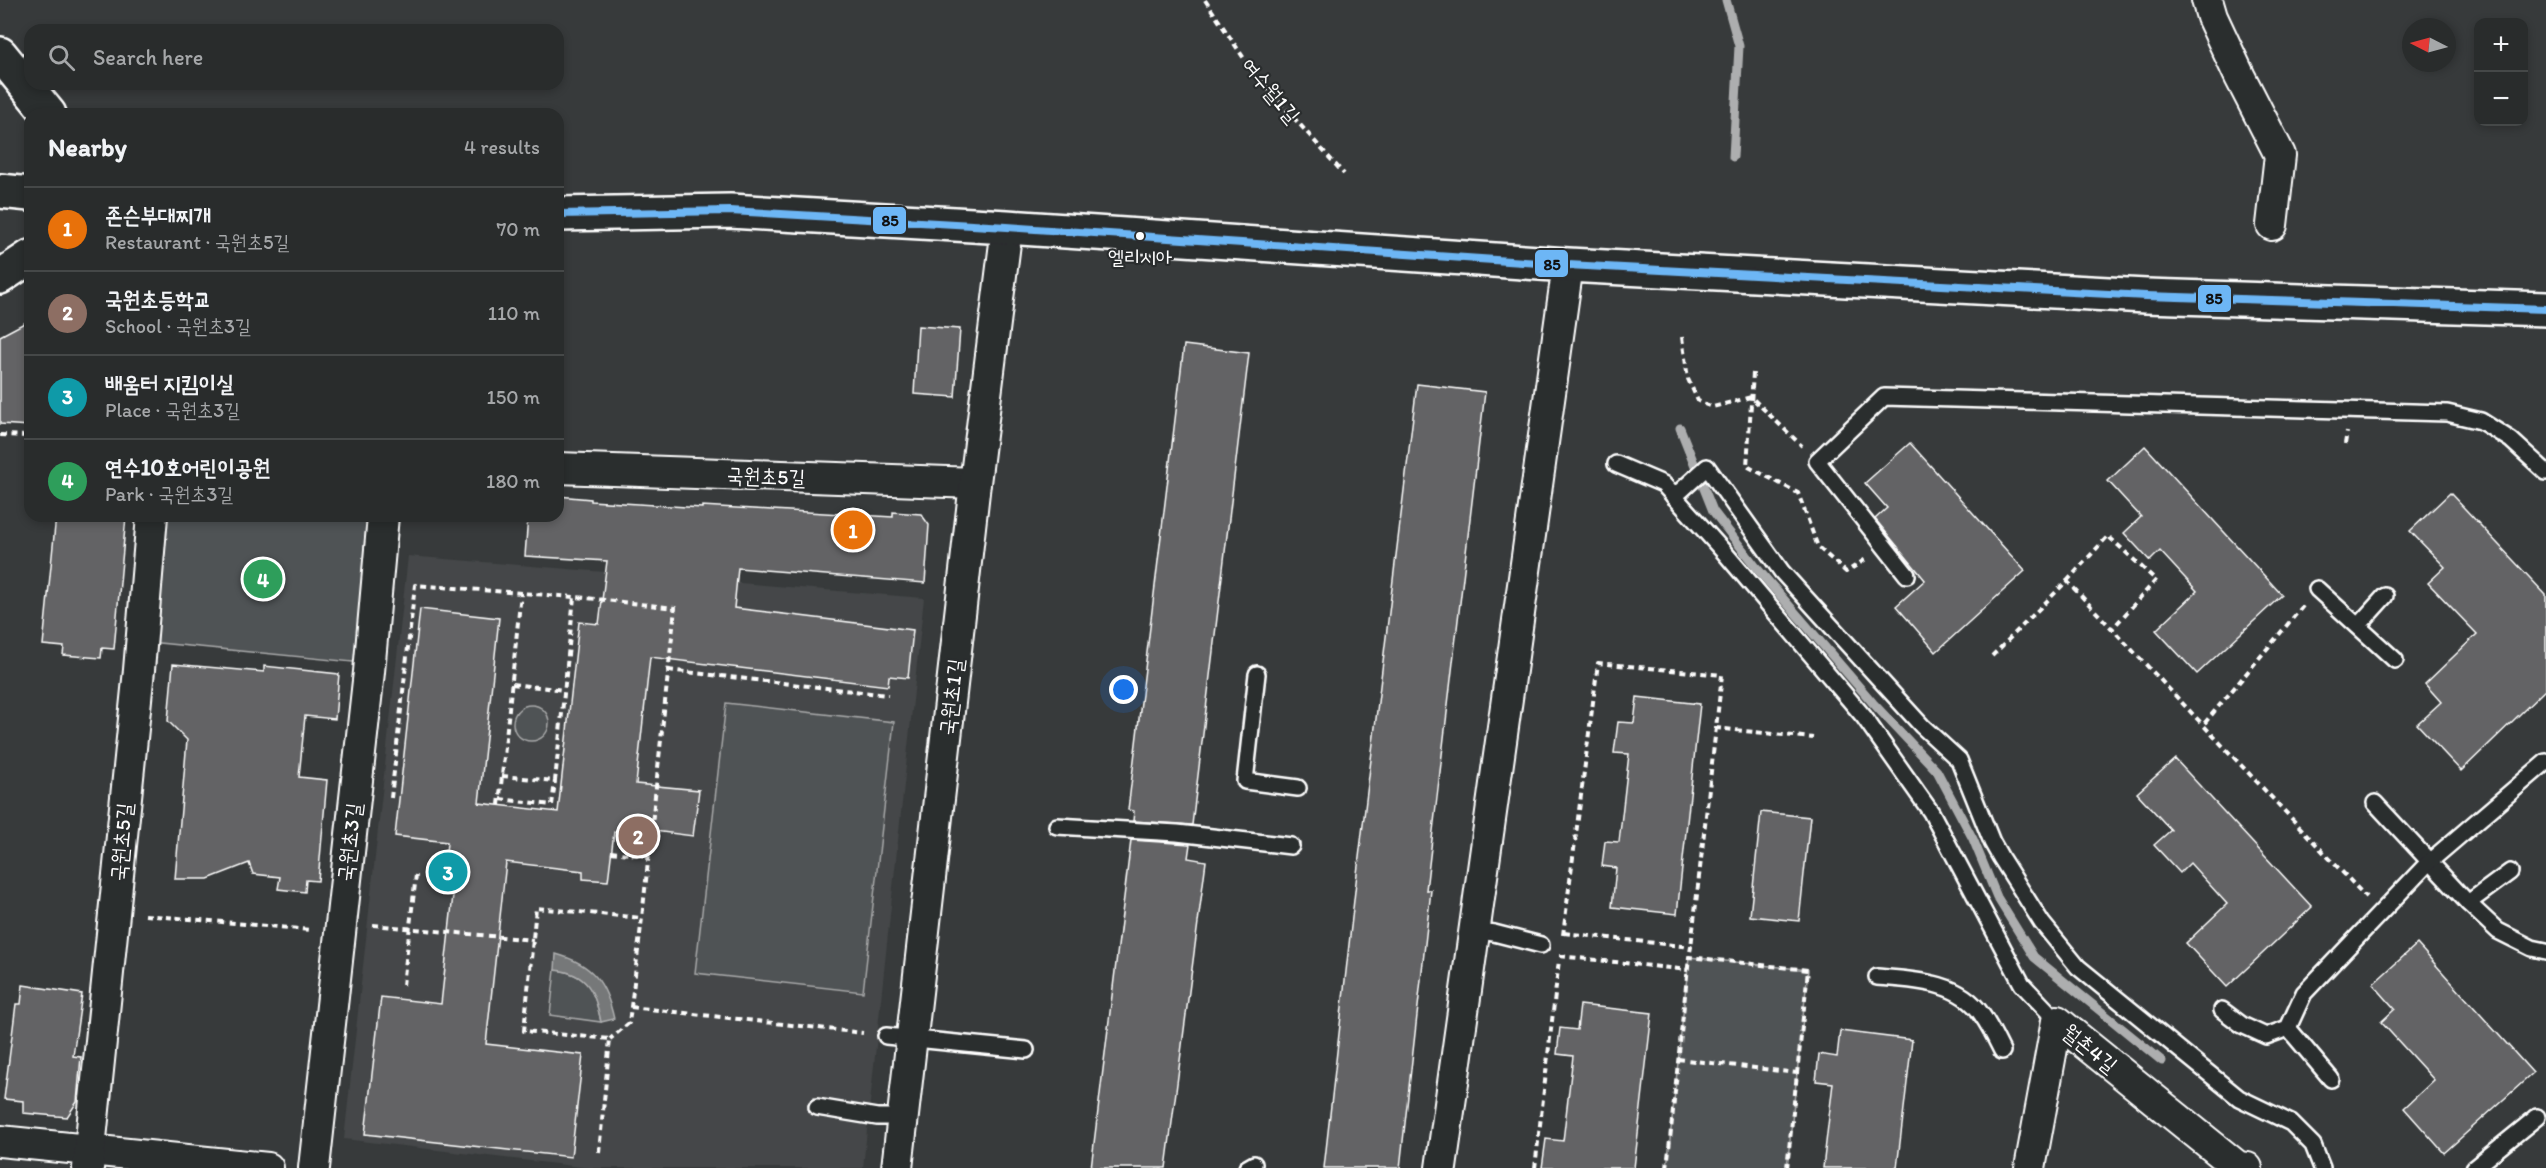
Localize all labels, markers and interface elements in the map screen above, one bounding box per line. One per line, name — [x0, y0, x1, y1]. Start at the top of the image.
north arrow — [2402, 18, 2456, 72]
map controls — [2474, 18, 2528, 126]
button: + — [2474, 18, 2528, 72]
search box — [24, 24, 564, 90]
icon: search — [45, 41, 78, 74]
text: Search here — [93, 44, 203, 71]
street label: 여수월1길 — [1237, 52, 1305, 128]
button: − — [2474, 72, 2528, 126]
text: Nearby — [48, 131, 127, 163]
text: 4 results — [464, 135, 540, 159]
text: 존슨부대찌개 — [105, 202, 211, 229]
line badge: 85 — [872, 206, 907, 235]
text: 85 — [881, 211, 899, 230]
text: 1 — [63, 217, 72, 241]
text: 70 m — [496, 217, 540, 241]
text: Restaurant · 국원초5길 — [105, 230, 290, 254]
marker: 엘리시아 — [1134, 230, 1146, 242]
place label: 엘리시아 — [1108, 245, 1172, 269]
line badge: 85 — [1534, 249, 1569, 278]
text: 85 — [1543, 255, 1561, 274]
line badge: 85 — [2197, 284, 2232, 313]
text: 국원초등학교 — [105, 286, 211, 313]
text: 85 — [2205, 289, 2223, 308]
text: 2 — [62, 301, 73, 325]
text: 110 m — [488, 301, 540, 325]
text: School · 국원초3길 — [105, 314, 251, 338]
text: 배움터 지킴이실 — [105, 370, 234, 397]
text: 3 — [62, 385, 73, 409]
text: 150 m — [487, 385, 540, 409]
text: Place · 국원초3길 — [105, 398, 240, 422]
text: 연수10호어린이공원 — [105, 454, 270, 481]
street label: 국원초5길 — [726, 462, 806, 490]
text: 4 — [61, 469, 74, 493]
text: 180 m — [486, 469, 540, 493]
text: Park · 국원초3길 — [105, 482, 233, 506]
pin: 1 — [834, 508, 872, 552]
pin: 4 — [244, 556, 282, 602]
street label: 국원초1길 — [934, 657, 968, 737]
your location — [1109, 675, 1138, 704]
street label: 국원초3길 — [332, 801, 366, 883]
street label: 국원초5길 — [105, 802, 137, 882]
pin: 2 — [618, 814, 658, 858]
pin: 3 — [428, 850, 468, 894]
street label: 월촌4길 — [2058, 1018, 2123, 1078]

